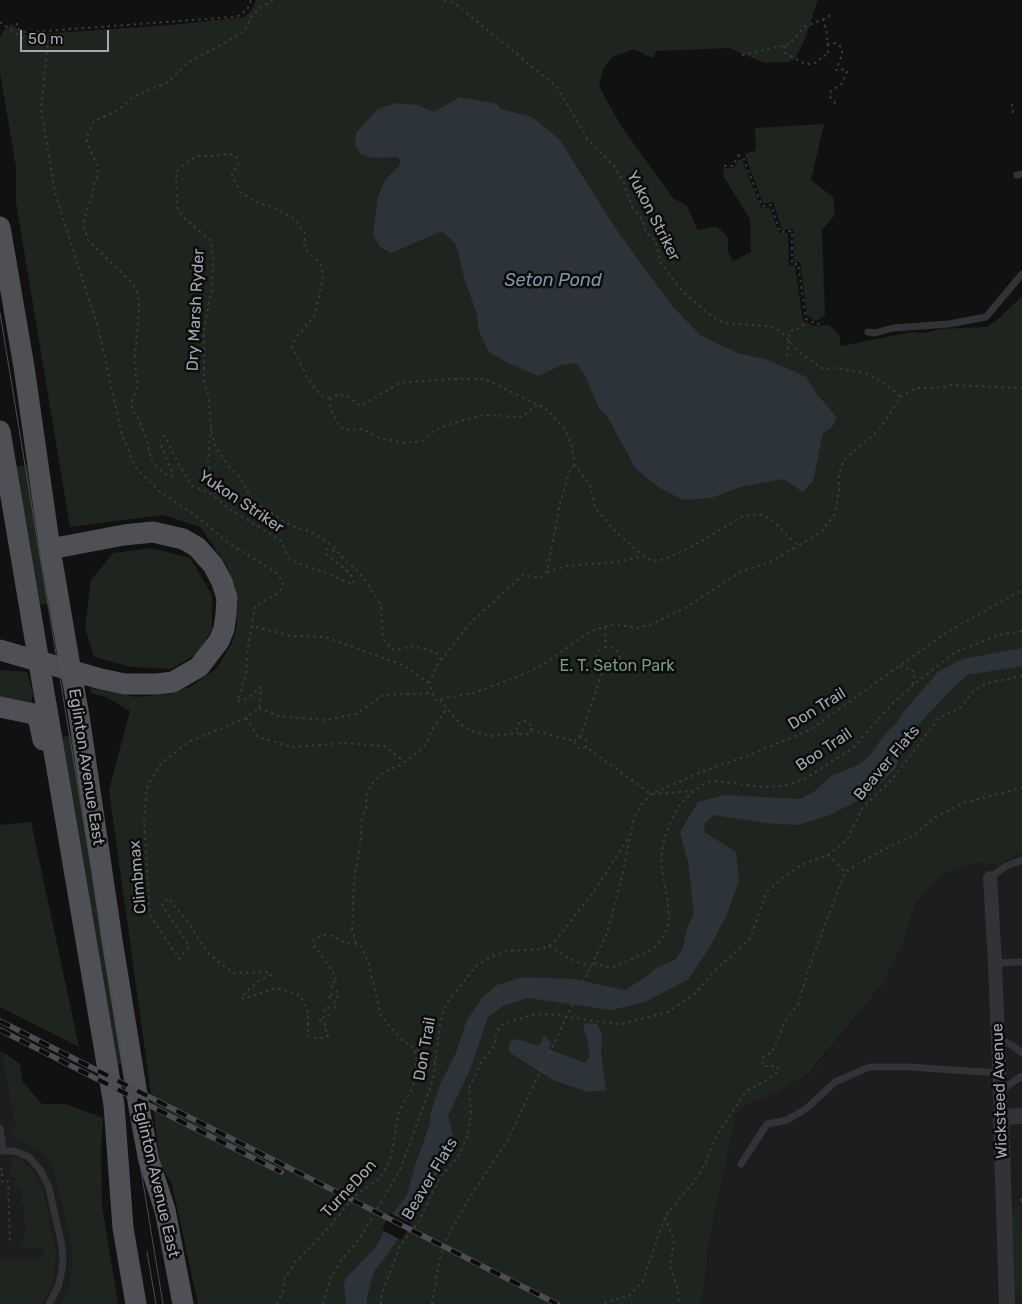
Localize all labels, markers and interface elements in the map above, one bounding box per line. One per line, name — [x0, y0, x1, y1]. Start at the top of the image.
scale bar — [22, 20, 111, 52]
text: 50 m — [28, 30, 63, 48]
street label: Yukon Striker — [622, 168, 684, 264]
street label: Dry Marsh Ryder — [183, 248, 209, 372]
water label: Seton Pond — [504, 270, 602, 292]
street label: Yukon Striker — [195, 466, 287, 538]
park label: E. T. Seton Park — [559, 656, 675, 676]
street label: Don Trail — [785, 684, 849, 734]
street label: Eglinton Avenue East — [64, 687, 108, 847]
street label: Beaver Flats — [850, 721, 924, 805]
street label: Boo Trail — [792, 724, 856, 776]
street label: Climbmax — [125, 839, 151, 915]
street label: Don Trail — [410, 1016, 440, 1082]
street label: Wicksteed Avenue — [988, 1023, 1012, 1159]
street label: Eglinton Avenue East — [129, 1101, 183, 1259]
street label: Beaver Flats — [398, 1135, 462, 1223]
street label: TurneDon — [317, 1156, 381, 1222]

